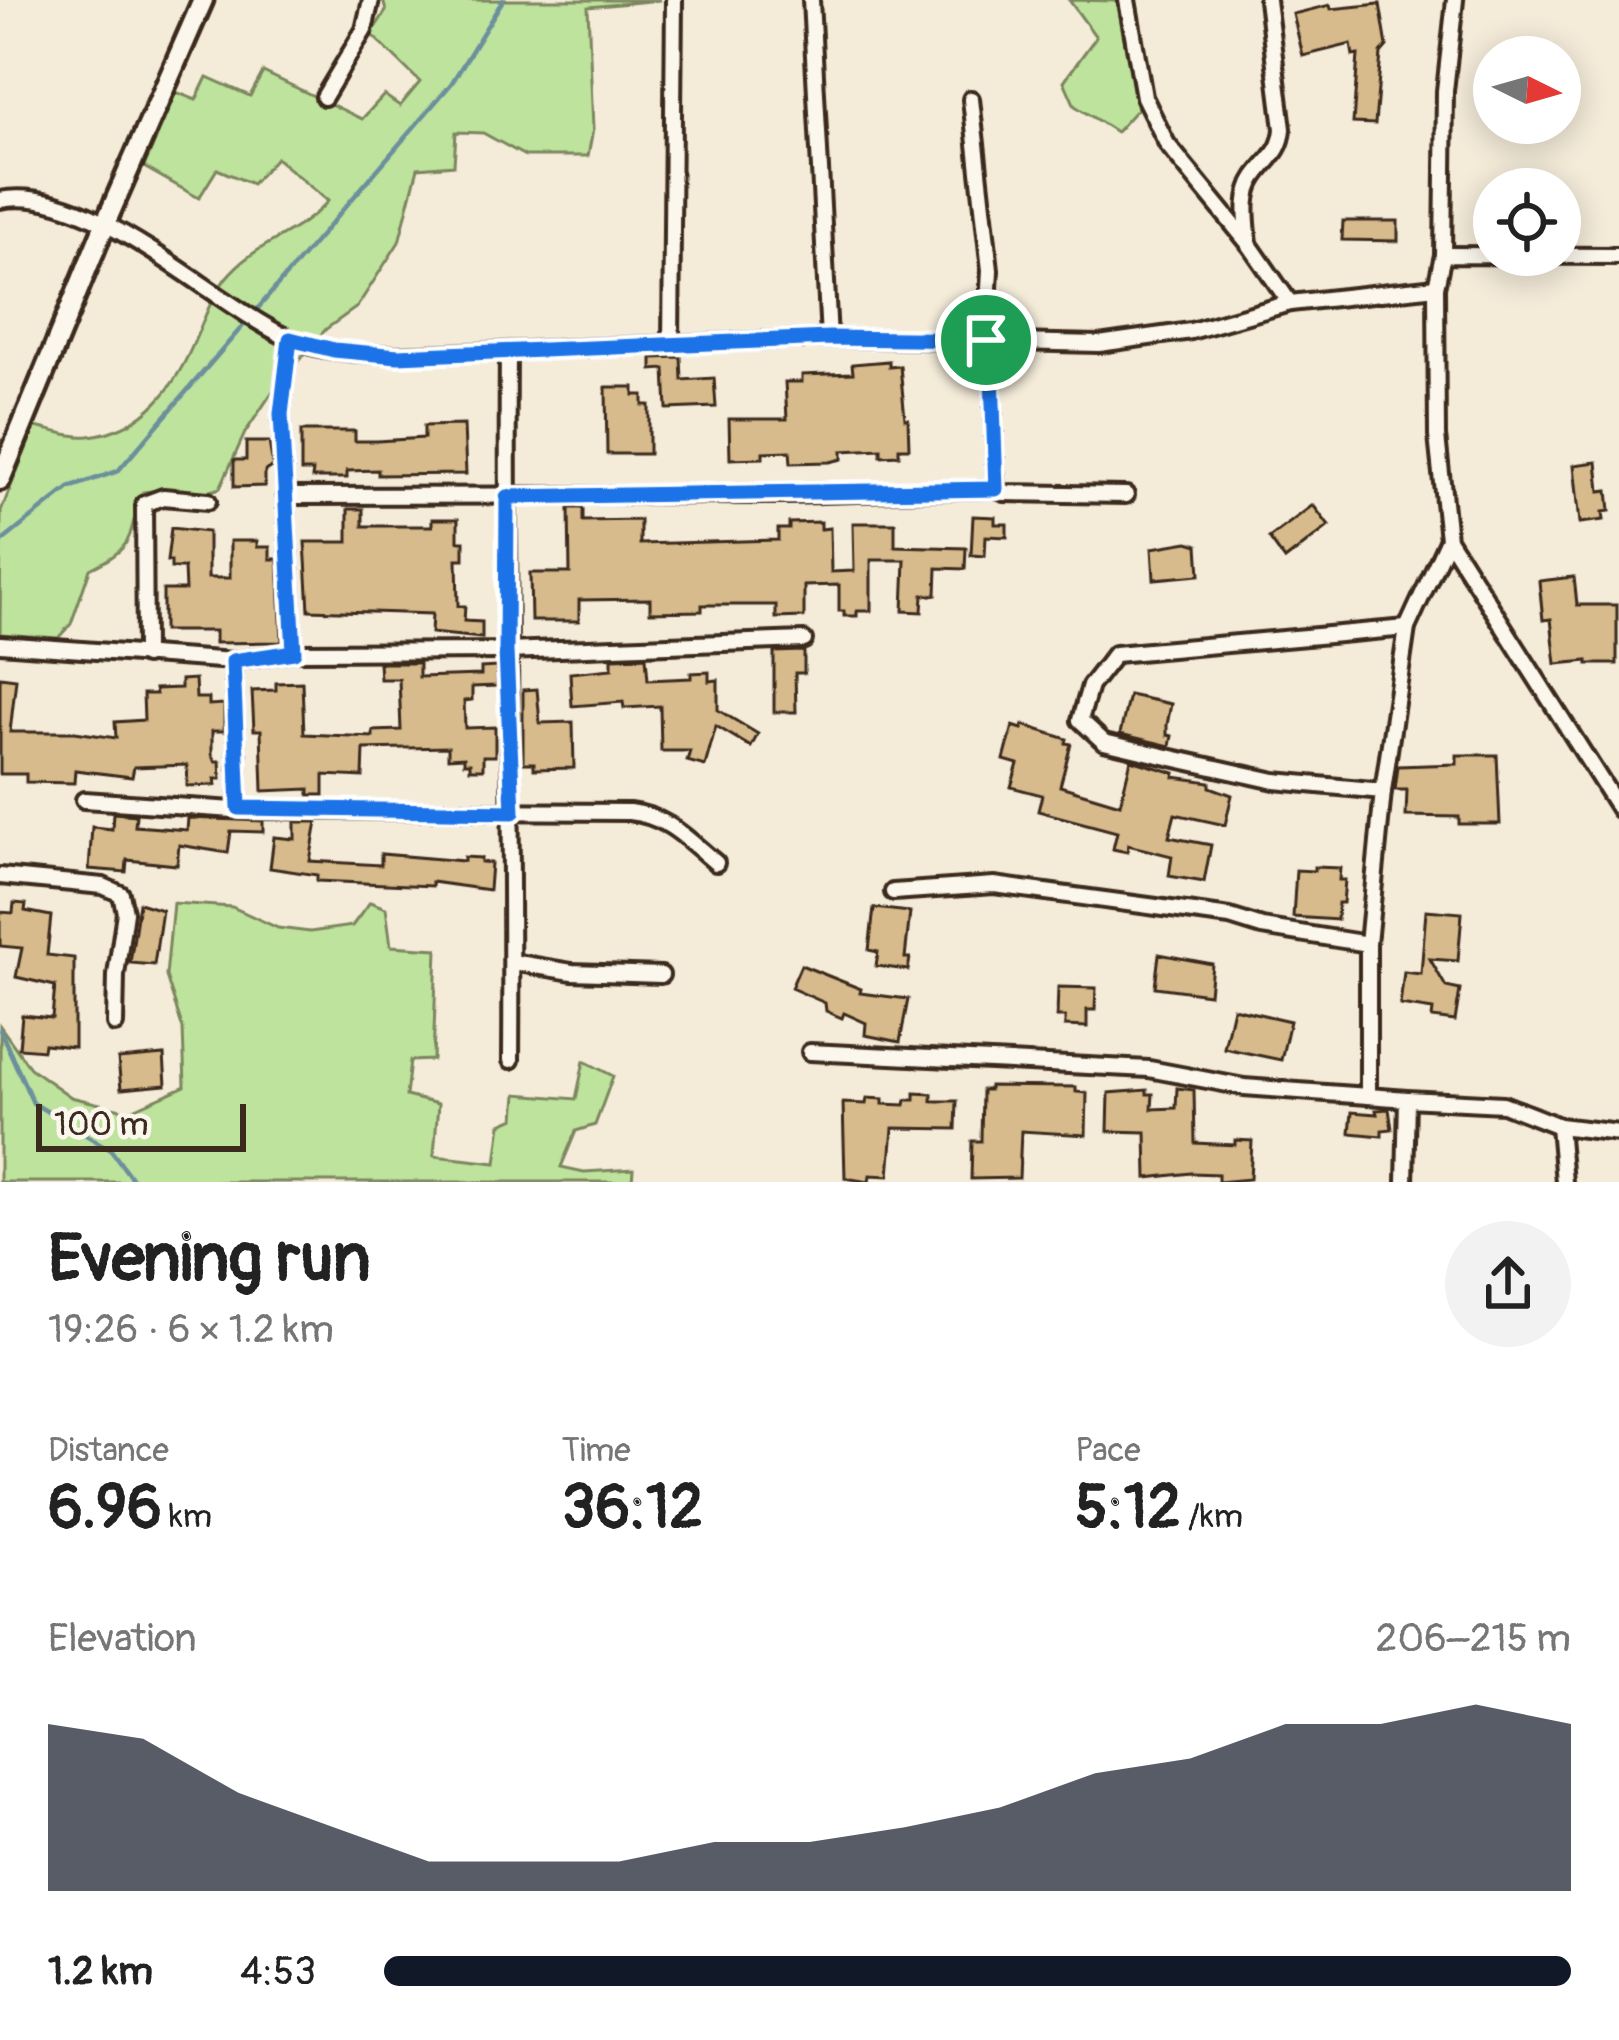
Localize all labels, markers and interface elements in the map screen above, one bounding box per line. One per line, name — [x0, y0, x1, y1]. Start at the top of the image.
north arrow — [1473, 36, 1581, 144]
map controls — [1473, 36, 1581, 276]
button: locate — [1473, 168, 1581, 276]
pin — [935, 289, 1037, 391]
icon: arrive — [953, 307, 1019, 373]
scale bar — [36, 1098, 246, 1151]
text: 100 m — [54, 1104, 148, 1145]
text: Evening run — [48, 1218, 371, 1301]
button: share — [1445, 1221, 1571, 1347]
text: 19:26 · 6 × 1.2 km — [48, 1305, 334, 1354]
text: Distance — [48, 1430, 169, 1471]
text: Time — [562, 1430, 631, 1471]
text: Pace — [1075, 1430, 1141, 1471]
text: 6.96 — [48, 1471, 162, 1546]
text: 36:12 — [562, 1471, 703, 1546]
text: 5:12 — [1075, 1471, 1181, 1546]
text: km — [162, 1496, 212, 1537]
text: /km — [1181, 1496, 1243, 1537]
text: Elevation — [48, 1614, 197, 1663]
text: 206–215 m — [1376, 1614, 1571, 1663]
text: 1.2 km — [48, 1947, 153, 1996]
text: 4:53 — [240, 1947, 316, 1996]

